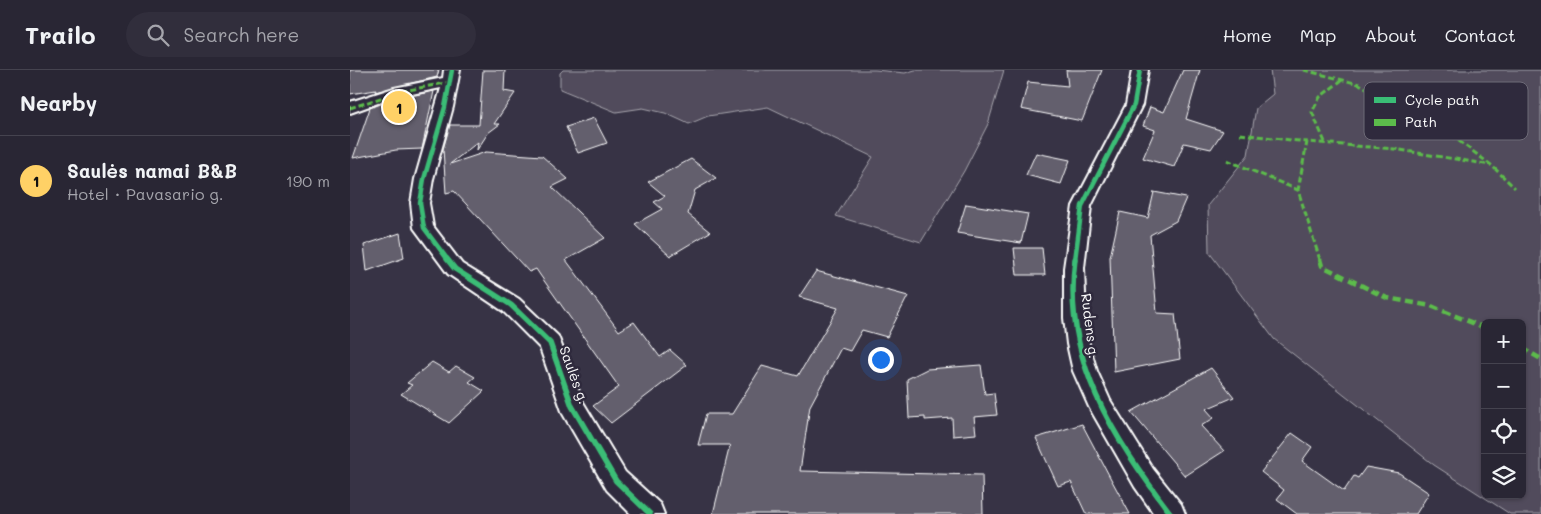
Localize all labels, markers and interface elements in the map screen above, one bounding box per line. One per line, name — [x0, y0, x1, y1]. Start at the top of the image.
search box — [126, 12, 476, 57]
text: Trailo — [25, 19, 96, 50]
icon: search — [144, 21, 172, 49]
text: Search here — [184, 22, 299, 47]
text: Home — [1223, 23, 1272, 47]
text: Map — [1300, 23, 1336, 47]
text: About — [1364, 23, 1417, 47]
text: Contact — [1445, 23, 1516, 47]
legend — [1364, 82, 1528, 140]
pin: 1 — [383, 88, 415, 126]
text: Nearby — [20, 89, 97, 116]
text: Cycle path — [1405, 90, 1479, 109]
text: Path — [1405, 112, 1436, 131]
text: Saulės namai B&B — [67, 158, 237, 183]
text: 1 — [32, 170, 40, 191]
text: 190 m — [286, 170, 330, 191]
text: Hotel · Pavasario g. — [67, 183, 224, 204]
street label: Rudens g. — [1077, 292, 1104, 360]
map controls — [1481, 319, 1526, 499]
button: + — [1481, 319, 1526, 364]
street label: Saulės g. — [555, 343, 594, 406]
your location — [868, 347, 894, 373]
button: − — [1481, 364, 1526, 409]
button: locate — [1481, 409, 1526, 454]
button: layers — [1481, 454, 1526, 499]

